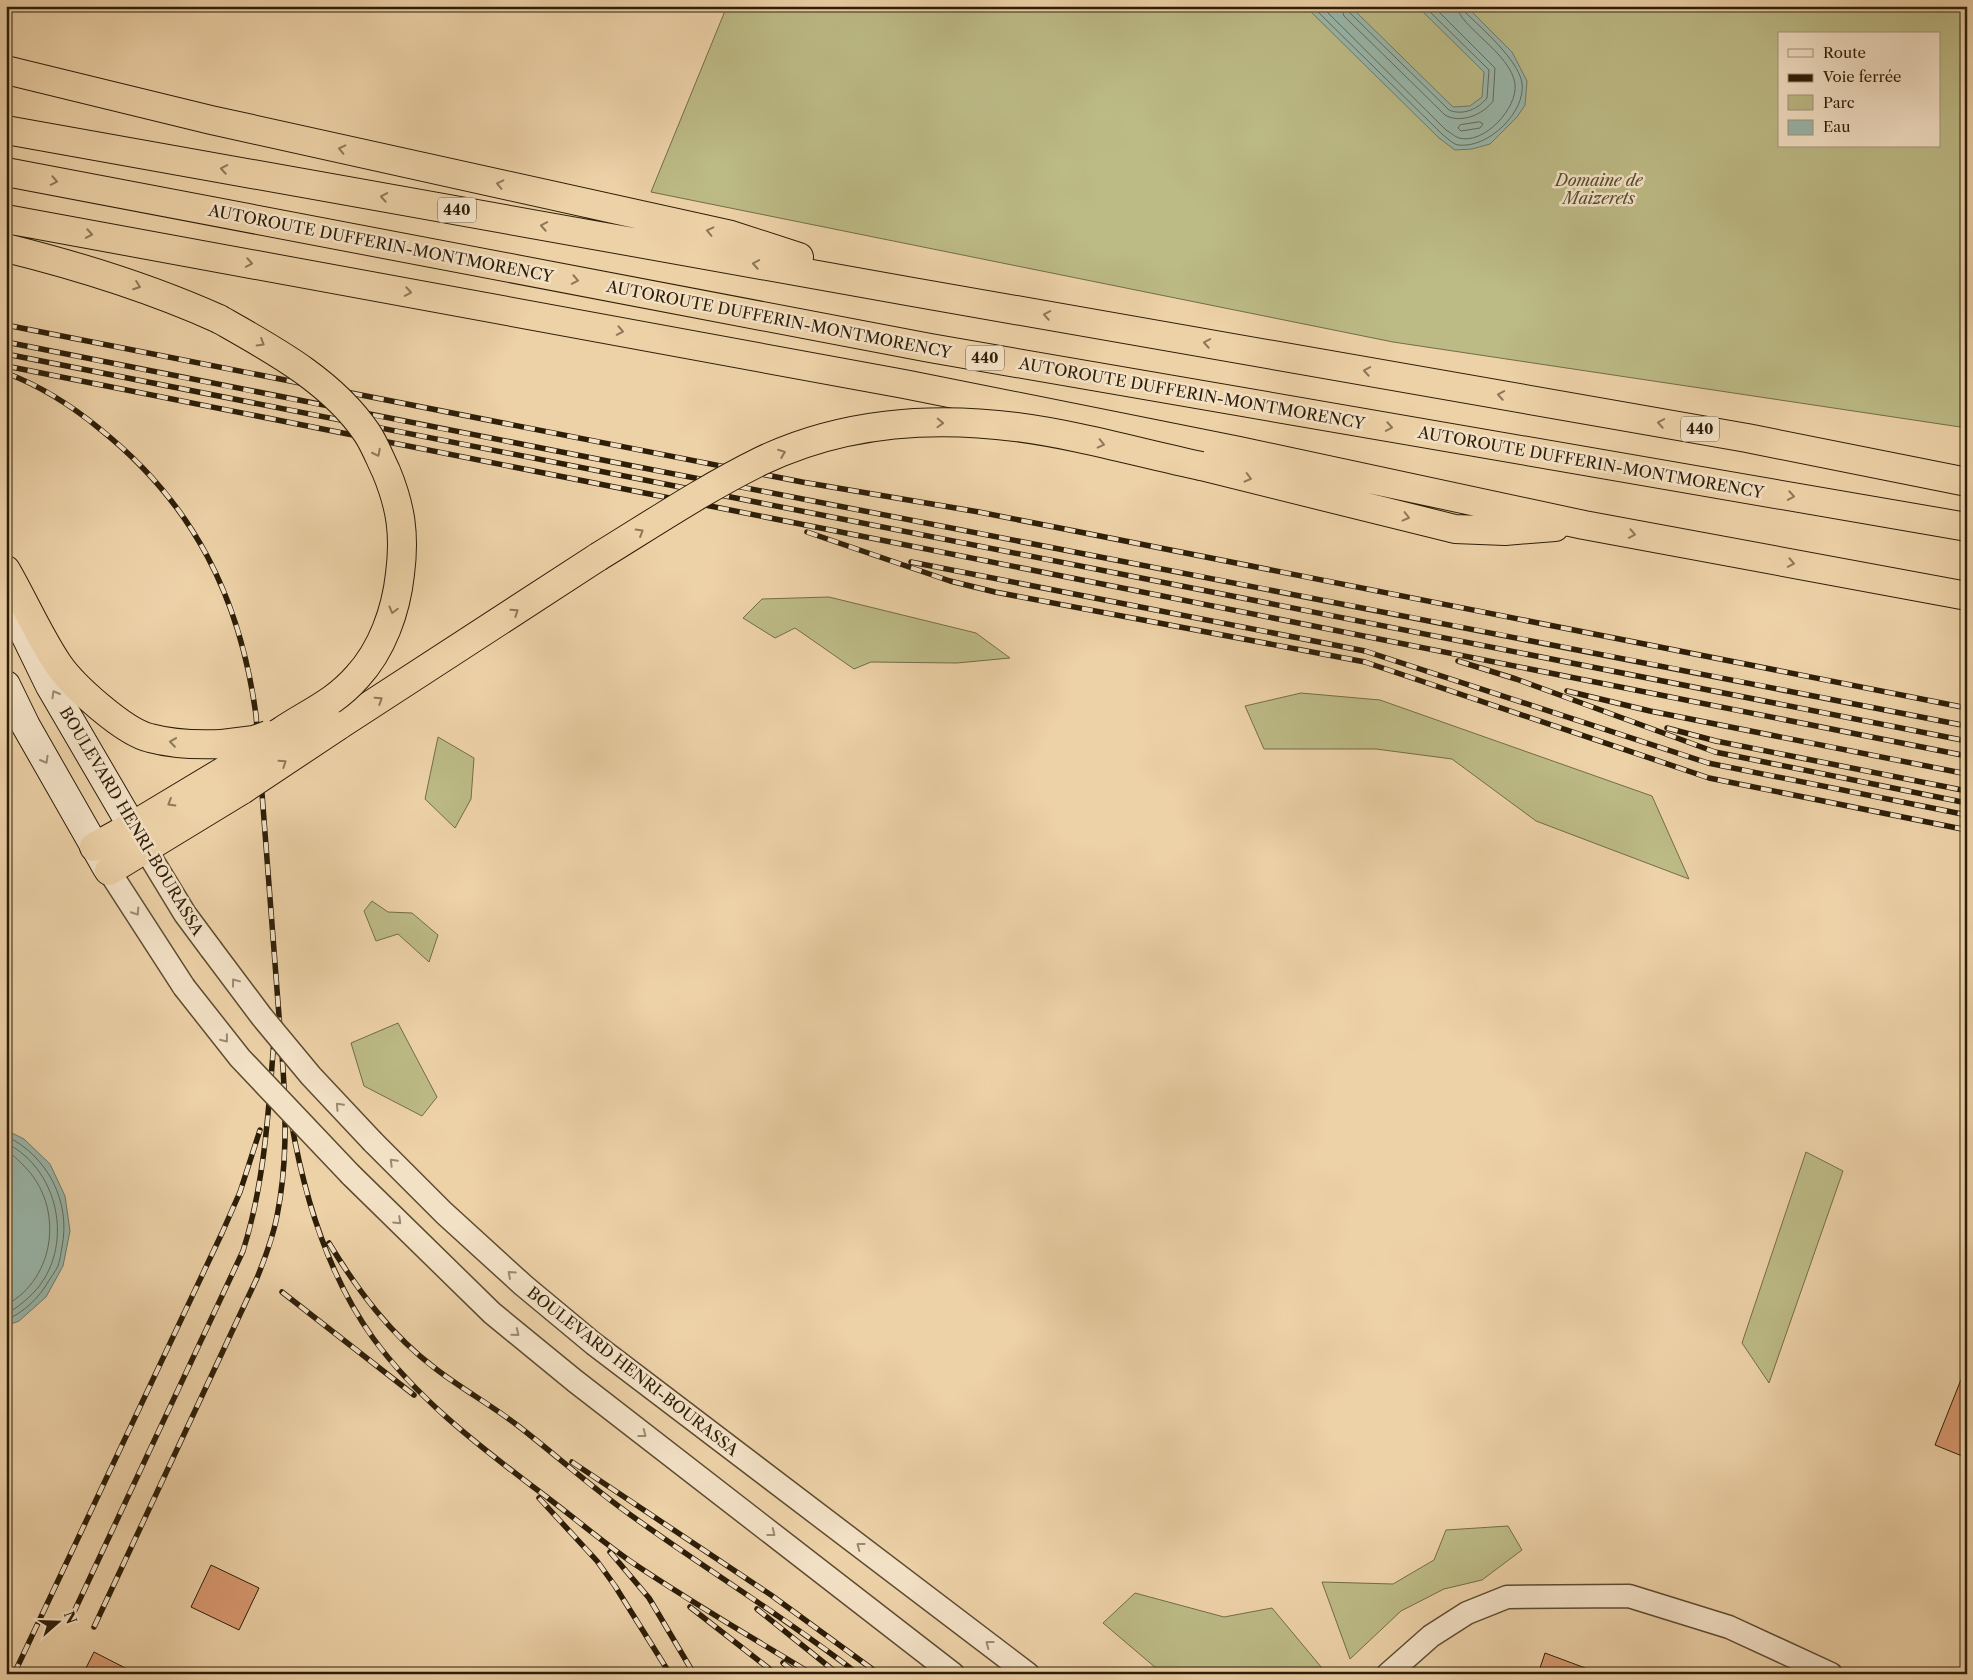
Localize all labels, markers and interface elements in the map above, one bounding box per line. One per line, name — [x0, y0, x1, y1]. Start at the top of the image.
legend — [1778, 32, 1940, 148]
text: Route — [1823, 43, 1866, 62]
text: Voie ferrée — [1822, 67, 1901, 86]
text: Parc — [1823, 93, 1855, 112]
text: Eau — [1823, 117, 1851, 136]
one-way arrow — [337, 144, 346, 155]
one-way arrow — [220, 164, 229, 174]
park label: Domaine de Maizerets — [1553, 170, 1644, 208]
one-way arrow — [50, 176, 59, 186]
one-way arrow — [496, 179, 505, 190]
one-way arrow — [380, 193, 389, 203]
road number: 440 — [438, 198, 476, 222]
street label: AUTOROUTE DUFFERIN-MONTMORENCY — [206, 200, 556, 286]
one-way arrow — [540, 221, 549, 231]
one-way arrow — [706, 226, 715, 237]
one-way arrow — [84, 228, 93, 239]
one-way arrow — [244, 257, 253, 268]
one-way arrow — [752, 259, 760, 269]
one-way arrow — [570, 275, 579, 285]
street label: AUTOROUTE DUFFERIN-MONTMORENCY — [604, 276, 954, 362]
one-way arrow — [132, 280, 141, 290]
one-way arrow — [404, 286, 413, 297]
one-way arrow — [1042, 311, 1051, 321]
one-way arrow — [616, 325, 624, 335]
one-way arrow — [255, 336, 264, 346]
one-way arrow — [1202, 339, 1211, 349]
road number: 440 — [966, 346, 1004, 370]
street label: AUTOROUTE DUFFERIN-MONTMORENCY — [1016, 353, 1367, 433]
one-way arrow — [1362, 367, 1371, 377]
one-way arrow — [1497, 390, 1506, 400]
road number: 440 — [1681, 416, 1719, 442]
one-way arrow — [936, 417, 944, 428]
one-way arrow — [1657, 418, 1666, 428]
one-way arrow — [1385, 422, 1393, 432]
street label: AUTOROUTE DUFFERIN-MONTMORENCY — [1415, 422, 1766, 502]
one-way arrow — [1096, 438, 1105, 449]
one-way arrow — [371, 448, 381, 457]
one-way arrow — [777, 449, 785, 459]
one-way arrow — [1244, 472, 1253, 483]
one-way arrow — [1786, 491, 1795, 501]
one-way arrow — [1401, 511, 1410, 522]
one-way arrow — [634, 528, 643, 538]
one-way arrow — [1627, 528, 1636, 538]
one-way arrow — [1787, 558, 1796, 568]
one-way arrow — [388, 605, 399, 614]
one-way arrow — [510, 609, 519, 618]
one-way arrow — [51, 690, 61, 699]
one-way arrow — [373, 697, 383, 706]
street label: BOULEVARD HENRI-BOURASSA — [56, 703, 209, 940]
one-way arrow — [169, 737, 178, 747]
one-way arrow — [39, 754, 49, 763]
one-way arrow — [277, 760, 286, 769]
one-way arrow — [167, 797, 176, 807]
one-way arrow — [129, 907, 139, 916]
one-way arrow — [232, 978, 241, 988]
one-way arrow — [220, 1033, 228, 1042]
one-way arrow — [336, 1103, 345, 1112]
one-way arrow — [390, 1159, 399, 1168]
one-way arrow — [392, 1216, 401, 1225]
one-way arrow — [507, 1271, 516, 1280]
street label: BOULEVARD HENRI-BOURASSA — [523, 1282, 744, 1461]
one-way arrow — [510, 1327, 519, 1335]
one-way arrow — [638, 1428, 647, 1437]
one-way arrow — [766, 1528, 775, 1536]
one-way arrow — [856, 1543, 866, 1552]
north arrow — [32, 1598, 82, 1648]
text: N — [60, 1609, 81, 1626]
one-way arrow — [986, 1642, 995, 1650]

